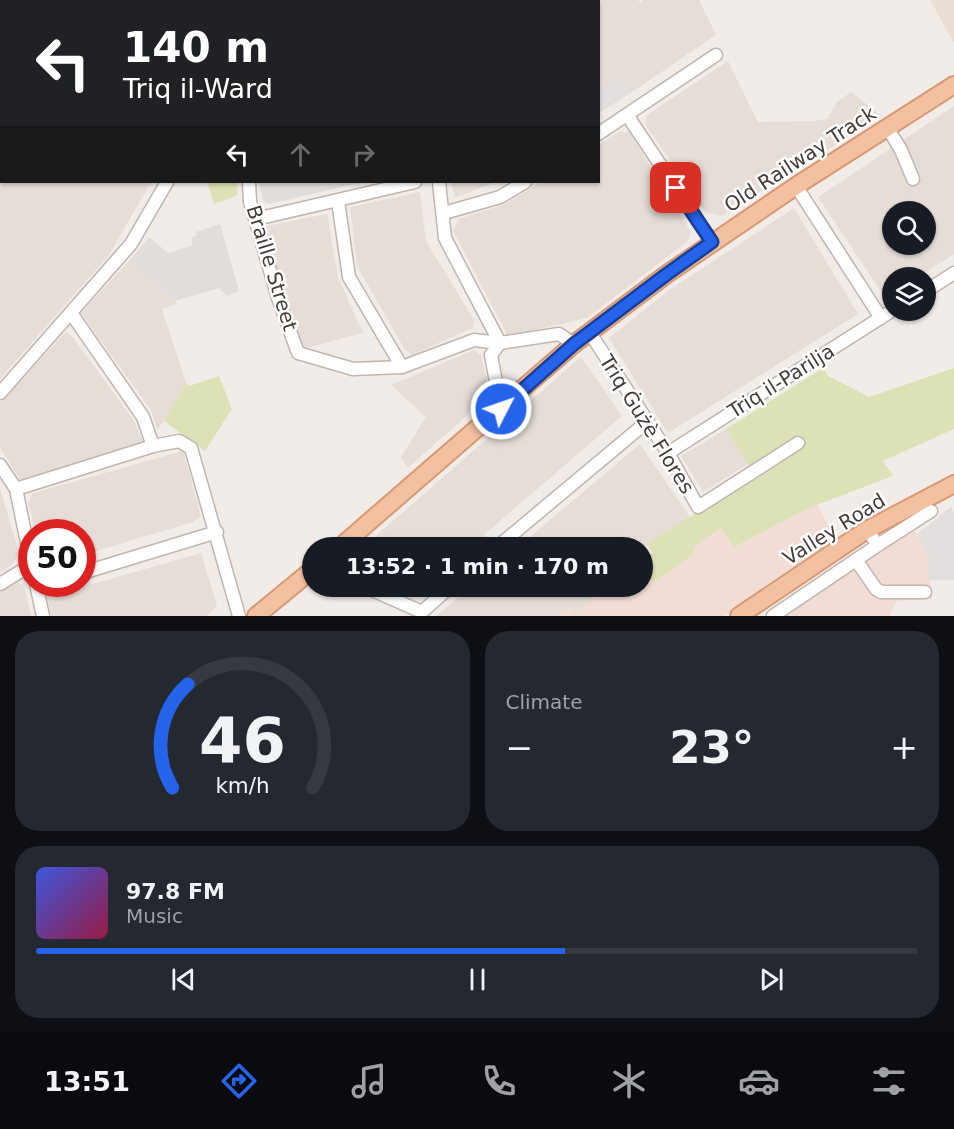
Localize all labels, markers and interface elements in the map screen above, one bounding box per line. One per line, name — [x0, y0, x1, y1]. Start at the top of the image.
text: 140 m — [123, 23, 269, 72]
icon: left — [24, 24, 102, 102]
text: Triq il-Ward — [123, 73, 273, 104]
street label: Old Railway Track — [720, 101, 881, 217]
icon: left — [221, 138, 254, 171]
icon: ahead — [284, 138, 317, 171]
icon: right — [347, 138, 380, 171]
pin — [650, 162, 701, 213]
icon: arrive — [659, 171, 692, 204]
map controls — [882, 201, 936, 321]
button: search — [882, 201, 936, 255]
street label: Braille Street — [241, 202, 303, 334]
button: layers — [882, 267, 936, 321]
street label: Triq il-Parilja — [722, 339, 839, 424]
street label: Triq Ġużè Flores — [594, 349, 699, 498]
position arrow — [469, 377, 533, 441]
street label: Valley Road — [778, 488, 890, 570]
speed limit sign: 50 — [18, 519, 96, 597]
text: 13:52 · 1 min · 170 m — [346, 554, 609, 579]
text: Climate — [506, 690, 582, 714]
text: 46 — [199, 704, 286, 777]
text: 23° — [669, 721, 754, 774]
text: − — [506, 728, 533, 767]
text: + — [890, 728, 918, 767]
text: km/h — [215, 773, 269, 798]
text: 97.8 FM — [126, 879, 225, 904]
text: Music — [126, 904, 183, 928]
icon: previous — [167, 963, 200, 996]
icon: pause — [461, 963, 494, 996]
icon: next — [755, 963, 788, 996]
icon: directions — [218, 1060, 260, 1102]
icon: music — [348, 1060, 390, 1102]
icon: phone — [478, 1060, 520, 1102]
icon: climate — [608, 1060, 650, 1102]
icon: car — [738, 1060, 780, 1102]
icon: filters — [868, 1060, 910, 1102]
text: 13:51 — [44, 1066, 130, 1097]

